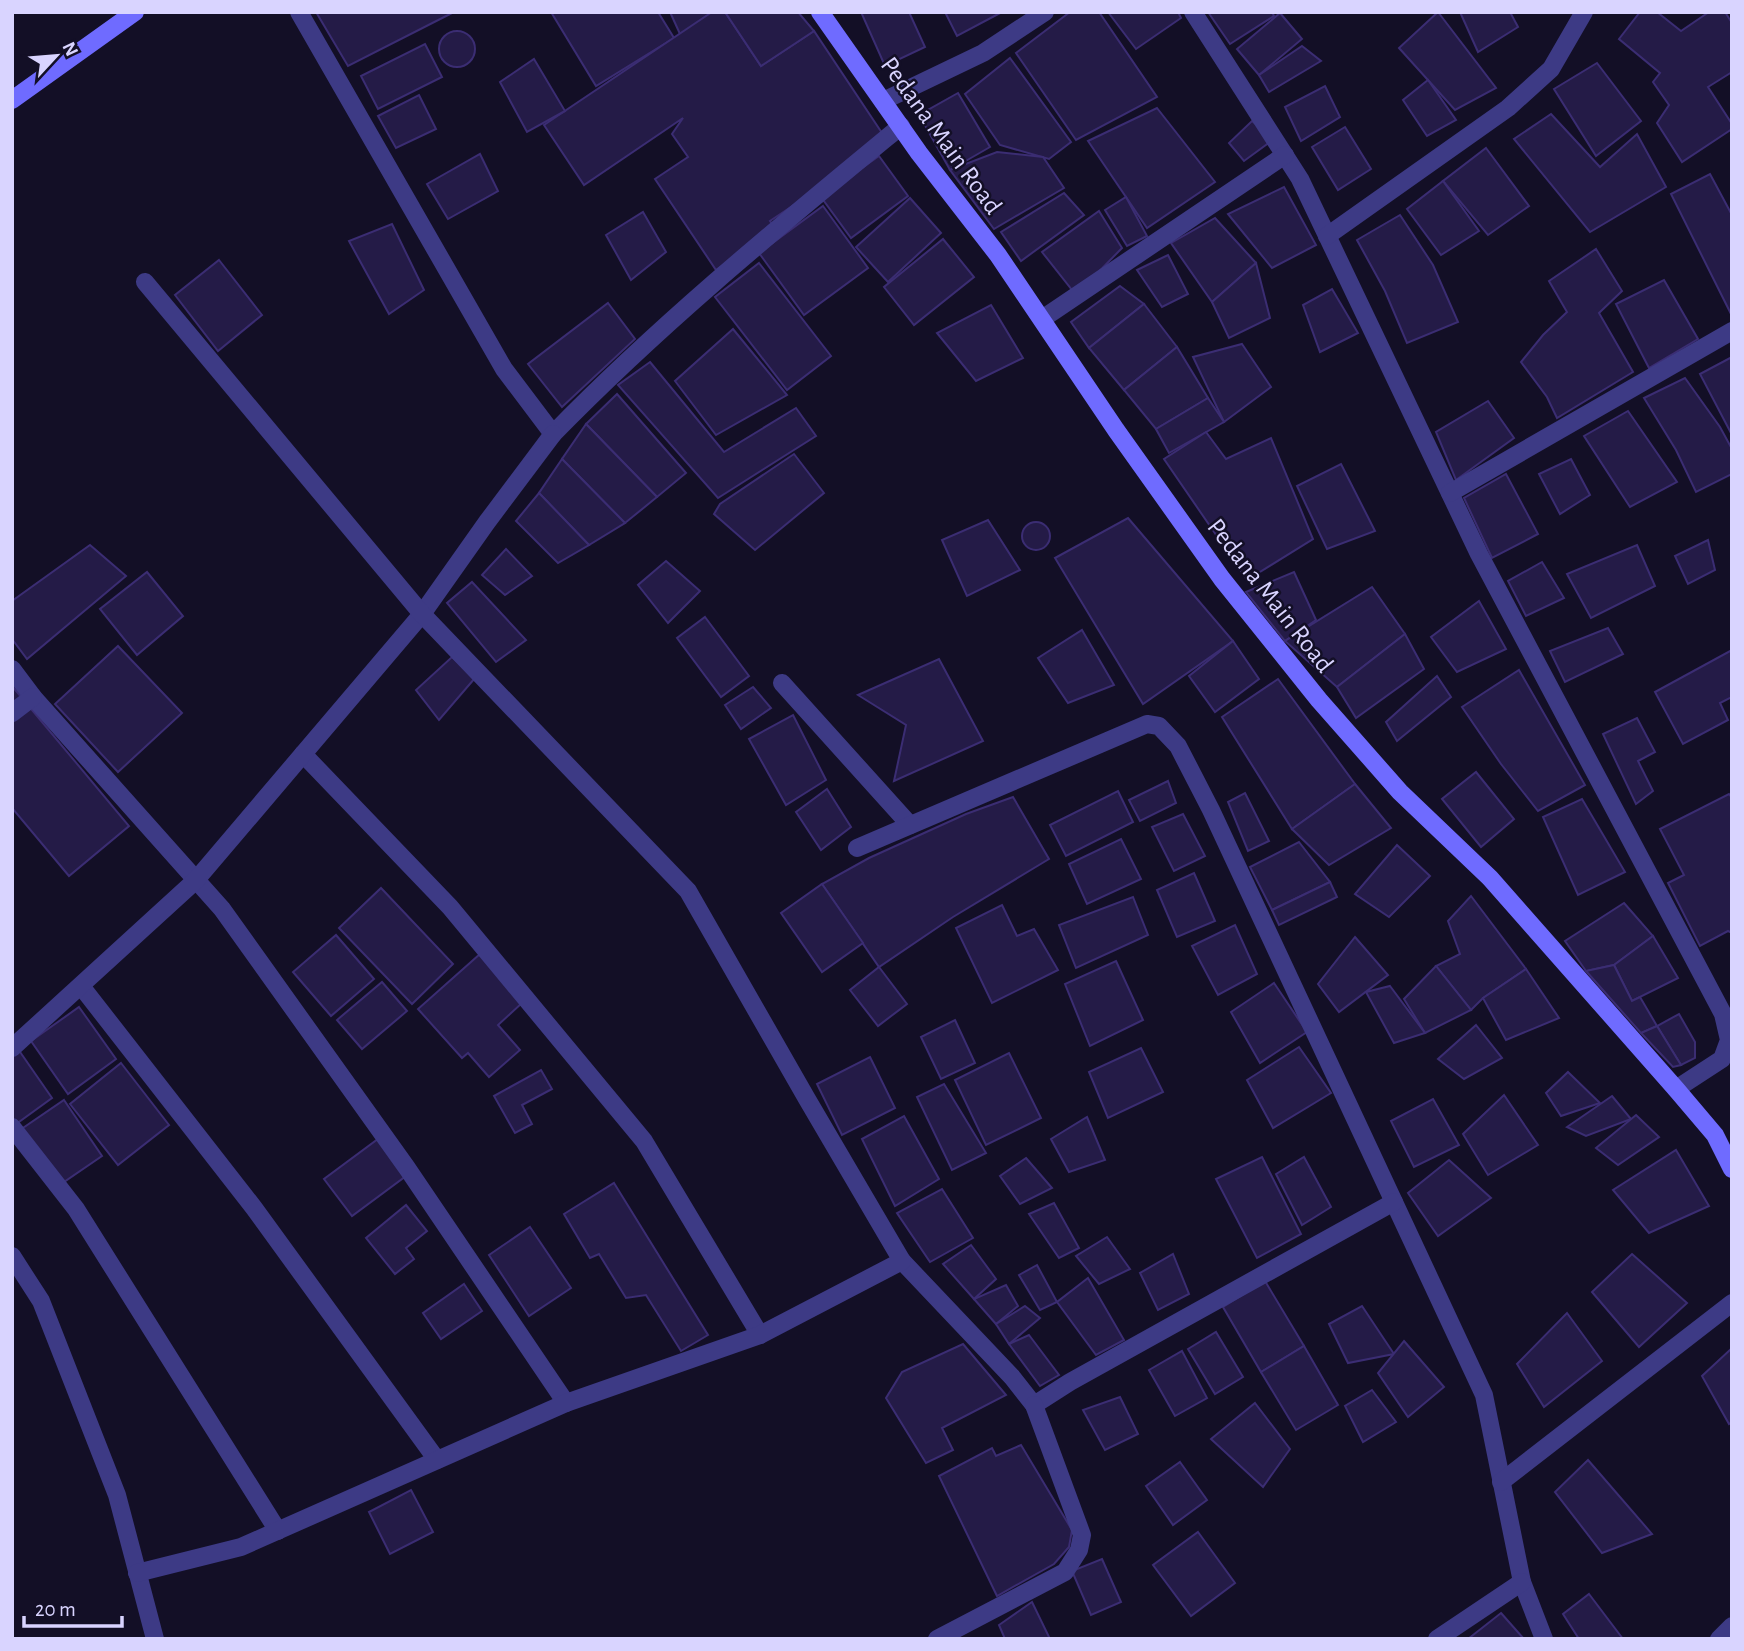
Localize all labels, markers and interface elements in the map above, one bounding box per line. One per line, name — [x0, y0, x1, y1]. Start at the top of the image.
north arrow — [21, 21, 91, 91]
text: N — [58, 39, 81, 59]
street label: Pedana Main Road — [876, 52, 1007, 219]
street label: Pedana Main Road — [1202, 514, 1338, 677]
scale bar — [24, 1584, 122, 1628]
text: 20 m — [35, 1599, 76, 1620]

